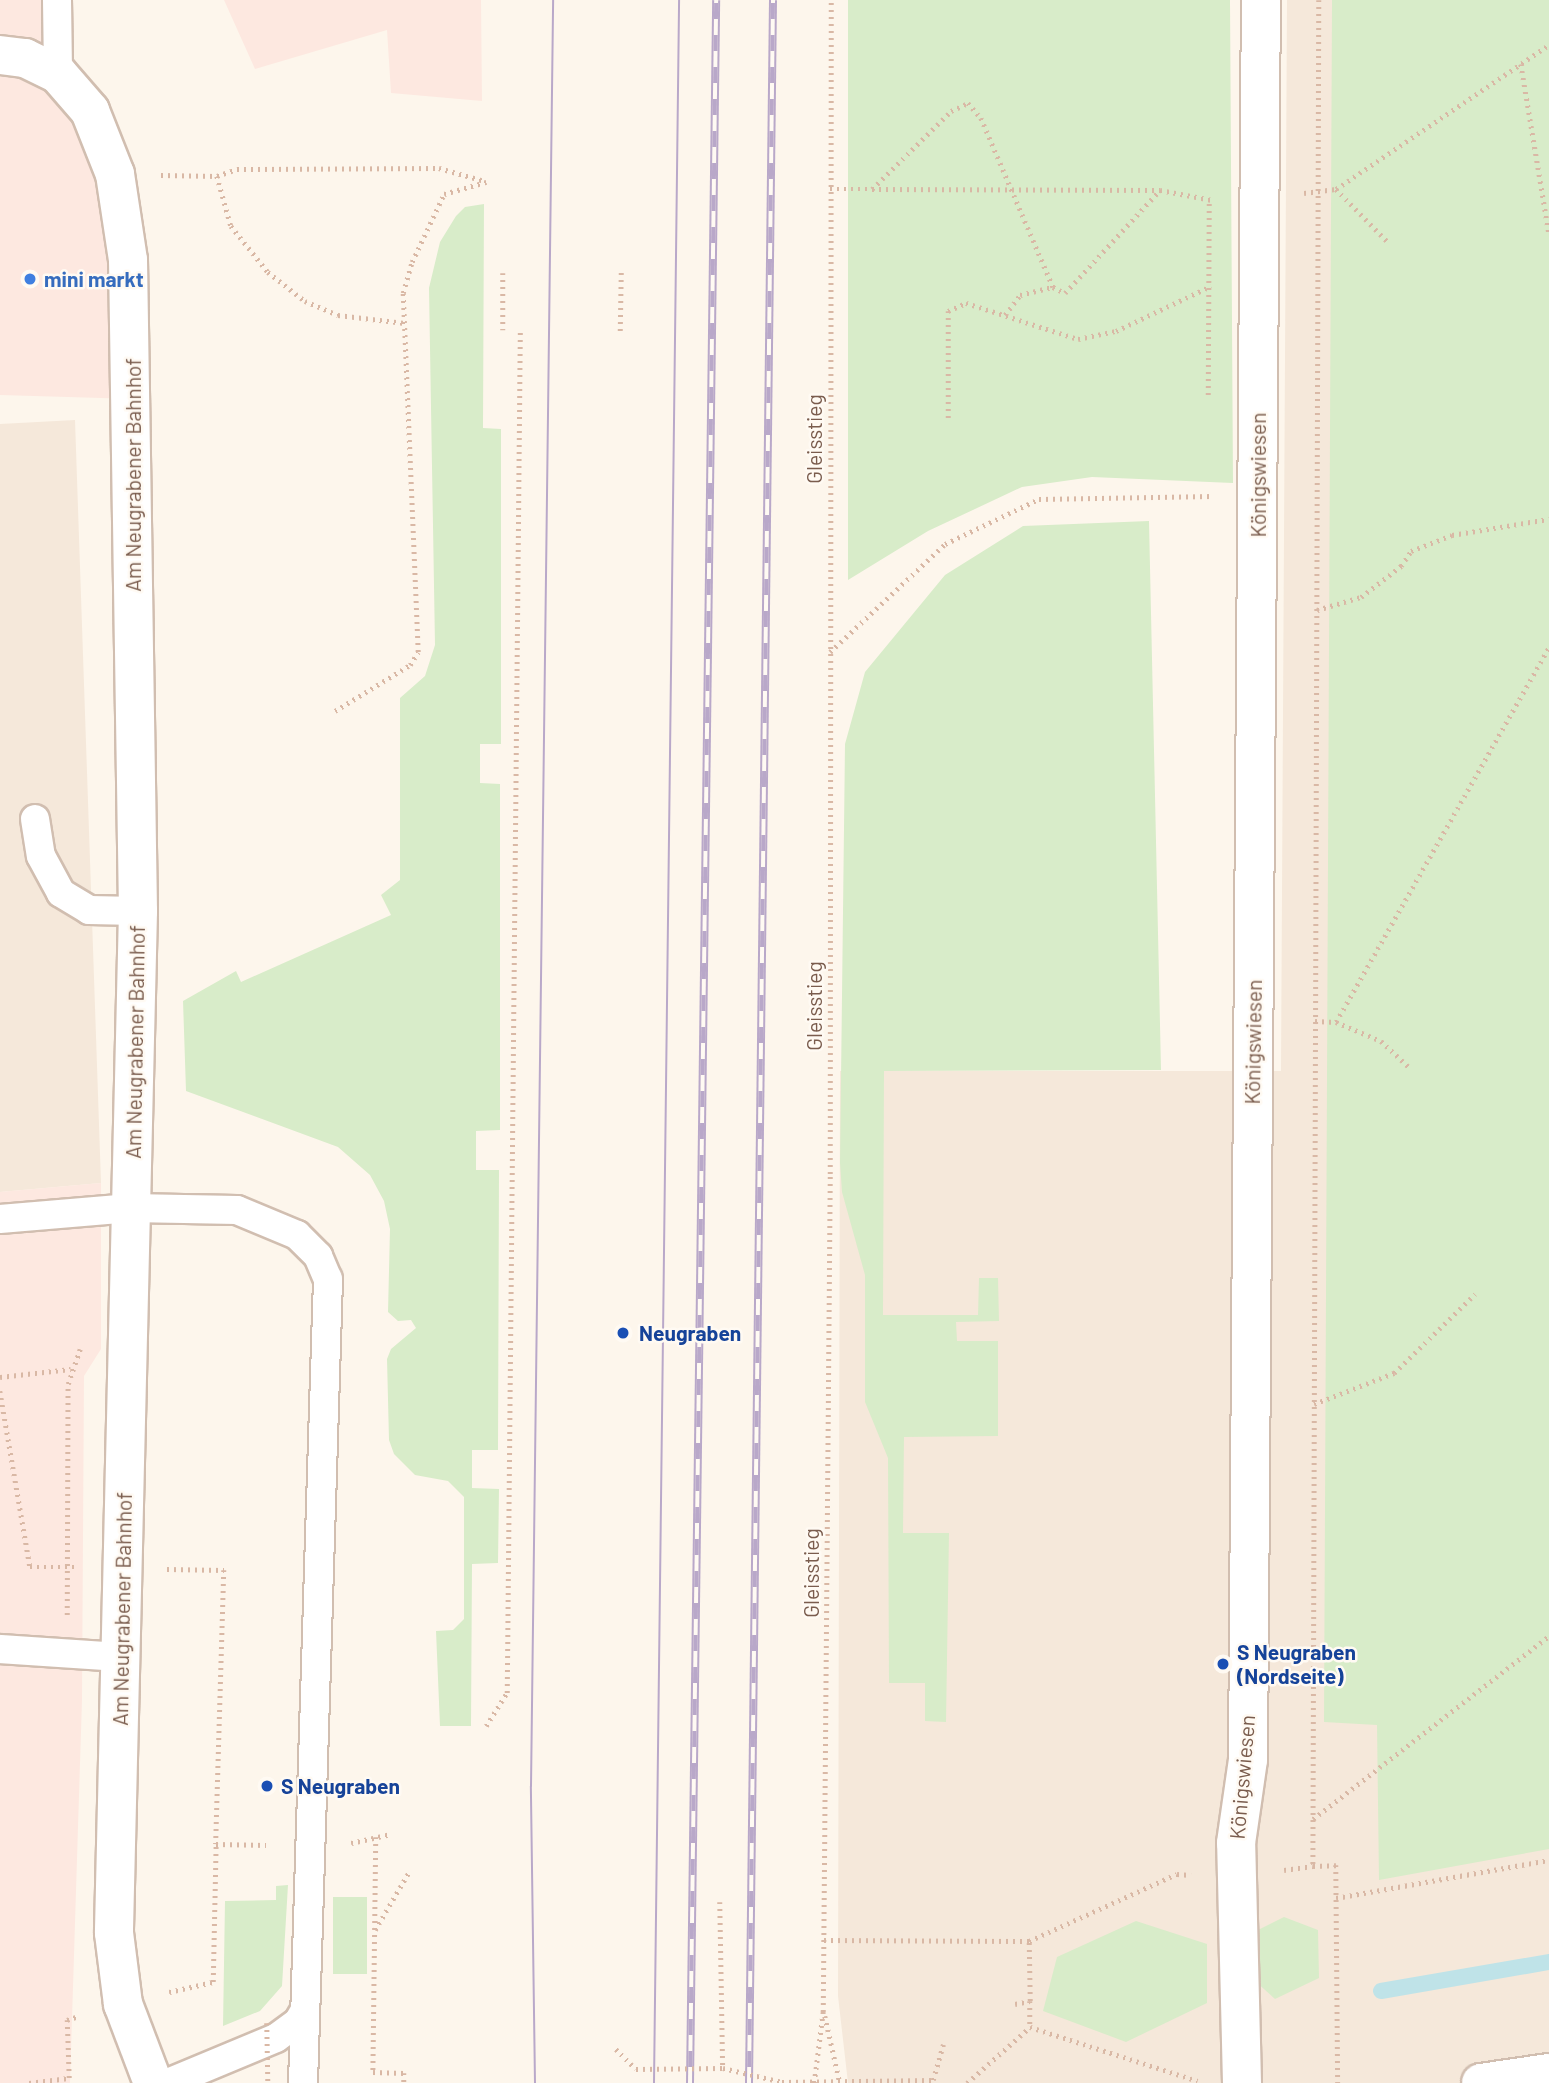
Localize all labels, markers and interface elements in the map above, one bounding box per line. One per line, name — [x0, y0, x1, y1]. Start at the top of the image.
place label: mini markt — [44, 266, 144, 292]
marker: mini markt — [22, 271, 38, 287]
street label: Am Neugrabener Bahnhof — [120, 358, 146, 592]
street label: Gleisstieg — [801, 394, 827, 484]
street label: Königswiesen — [1245, 412, 1271, 538]
street label: Am Neugrabener Bahnhof — [120, 925, 150, 1159]
street label: Gleisstieg — [801, 961, 827, 1051]
street label: Königswiesen — [1239, 979, 1267, 1105]
place label: Neugraben — [639, 1320, 741, 1346]
marker: Neugraben — [613, 1323, 633, 1343]
street label: Am Neugrabener Bahnhof — [107, 1492, 137, 1726]
street label: Gleisstieg — [798, 1528, 824, 1618]
place label: S Neugraben (Nordseite) — [1237, 1639, 1356, 1689]
marker: S Neugraben (Nordseite) — [1215, 1656, 1231, 1672]
street label: Königswiesen — [1224, 1714, 1260, 1840]
place label: S Neugraben — [281, 1773, 400, 1799]
marker: S Neugraben — [259, 1778, 275, 1794]

